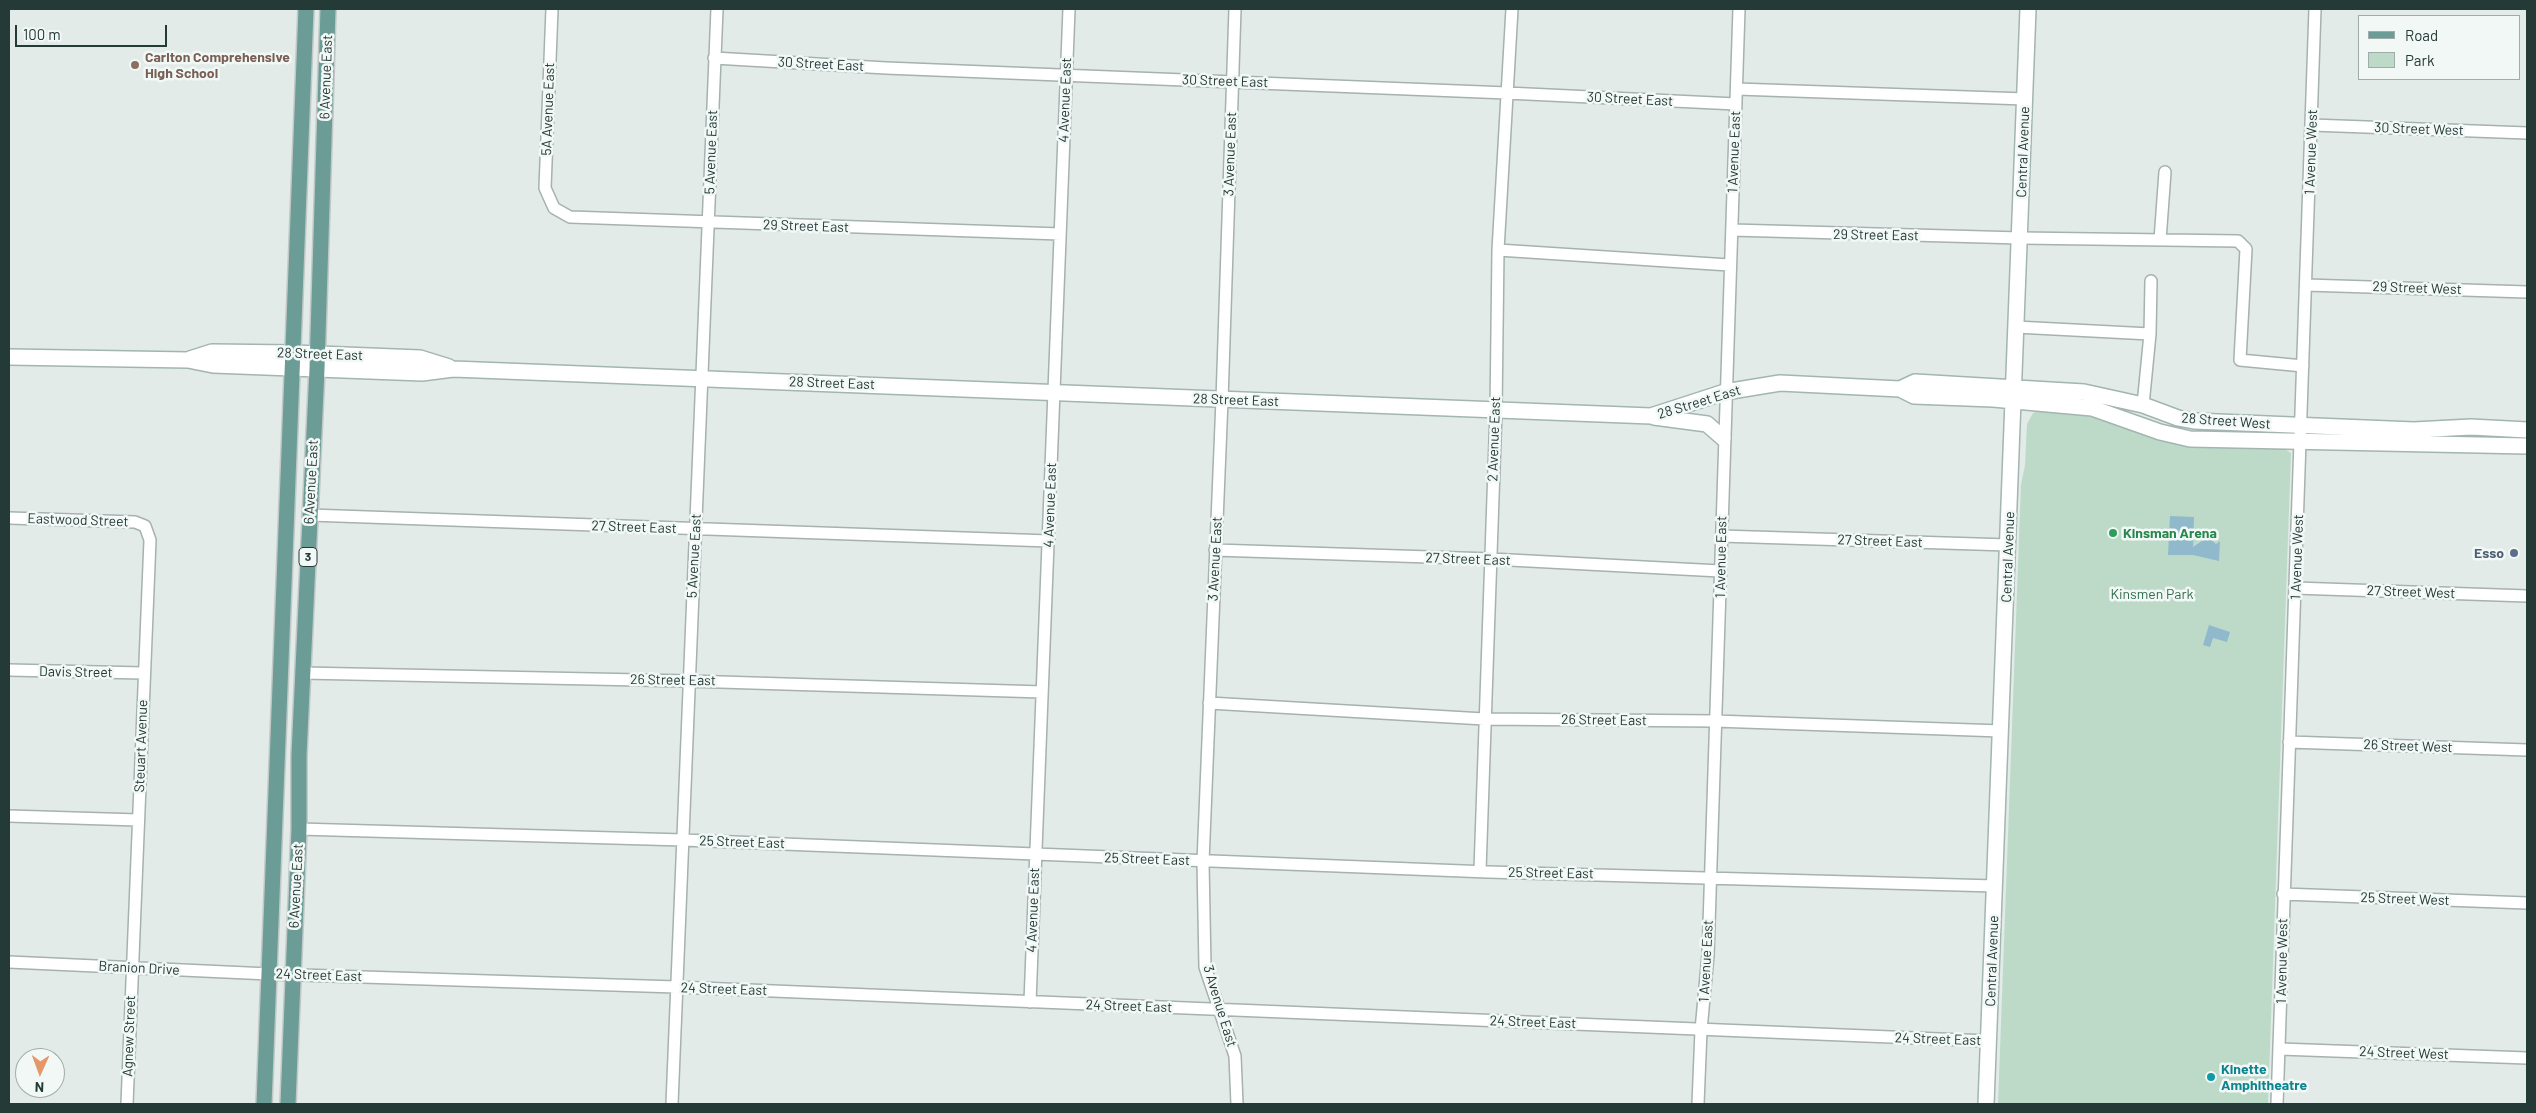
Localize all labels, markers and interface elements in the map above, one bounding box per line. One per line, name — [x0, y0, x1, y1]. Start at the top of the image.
scale bar — [18, 15, 170, 47]
legend — [2358, 15, 2521, 80]
text: 100 m — [23, 25, 61, 43]
text: Road — [2405, 26, 2438, 44]
street label: 6 Avenue East — [316, 34, 336, 120]
place label: Carlton Comprehensive High School — [145, 49, 290, 82]
text: Park — [2405, 51, 2434, 69]
street label: 30 Street East — [777, 53, 865, 75]
street label: 4 Avenue East — [1055, 57, 1075, 143]
marker: Carlton Comprehensive High School — [129, 59, 141, 71]
street label: 5A Avenue East — [538, 62, 558, 156]
street label: 30 Street East — [1182, 71, 1268, 91]
street label: 30 Street East — [1586, 88, 1674, 110]
street label: Central Avenue — [2013, 106, 2033, 198]
street label: 5 Avenue East — [701, 109, 721, 195]
street label: 1 Avenue West — [2301, 109, 2321, 195]
street label: 3 Avenue East — [1220, 111, 1240, 197]
street label: 1 Avenue East — [1724, 111, 1744, 193]
street label: 30 Street West — [2374, 119, 2464, 139]
street label: 29 Street East — [763, 216, 849, 236]
street label: 29 Street East — [1833, 226, 1919, 244]
street label: 29 Street West — [2372, 278, 2462, 298]
street label: 28 Street East — [277, 344, 363, 364]
street label: 28 Street East — [789, 373, 875, 393]
street label: 28 Street East — [1655, 381, 1743, 423]
street label: 28 Street East — [1193, 390, 1279, 410]
street label: 2 Avenue East — [1484, 396, 1504, 482]
street label: 28 Street West — [2181, 410, 2271, 432]
street label: 6 Avenue East — [300, 439, 322, 525]
street label: 4 Avenue East — [1040, 462, 1060, 548]
street label: Eastwood Street — [27, 510, 129, 530]
street label: Central Avenue — [1998, 511, 2018, 603]
street label: 5 Avenue East — [683, 513, 705, 599]
street label: 1 Avenue West — [2287, 514, 2307, 600]
street label: 3 Avenue East — [1204, 516, 1226, 602]
street label: 1 Avenue East — [1712, 516, 1730, 598]
street label: 27 Street East — [591, 517, 677, 537]
place label: Kinsman Arena — [2123, 525, 2217, 541]
marker: Kinsman Arena — [2107, 527, 2119, 539]
street label: 27 Street East — [1837, 531, 1923, 551]
place label: Esso — [2474, 545, 2504, 561]
marker: Esso — [2508, 547, 2520, 559]
road number: 3 — [299, 548, 317, 566]
street label: 27 Street East — [1425, 549, 1511, 569]
street label: 27 Street West — [2366, 582, 2456, 602]
park label: Kinsmen Park — [2110, 586, 2194, 602]
street label: Davis Street — [39, 663, 113, 681]
street label: 26 Street East — [630, 671, 716, 689]
street label: Steuart Avenue — [131, 699, 151, 793]
street label: 26 Street East — [1561, 711, 1647, 729]
street label: 26 Street West — [2363, 736, 2453, 756]
street label: 25 Street East — [699, 832, 785, 852]
street label: 6 Avenue East — [285, 843, 307, 929]
street label: 25 Street East — [1104, 849, 1190, 869]
street label: 25 Street East — [1508, 864, 1594, 882]
street label: 4 Avenue East — [1023, 867, 1043, 953]
street label: 25 Street West — [2360, 889, 2450, 909]
street label: Central Avenue — [1982, 915, 2002, 1007]
street label: 1 Avenue West — [2273, 918, 2291, 1004]
street label: 1 Avenue East — [1695, 919, 1717, 1003]
street label: Branion Drive — [98, 957, 180, 979]
street label: 3 Avenue East — [1200, 963, 1240, 1049]
street label: 24 Street East — [275, 965, 363, 985]
street label: 24 Street East — [680, 979, 768, 999]
street label: Agnew Street — [119, 995, 139, 1077]
street label: 24 Street East — [1085, 996, 1173, 1016]
street label: 24 Street East — [1489, 1012, 1577, 1032]
street label: 24 Street East — [1894, 1029, 1982, 1049]
street label: 24 Street West — [2359, 1043, 2449, 1063]
north arrow — [15, 1048, 65, 1098]
place label: Kinette Amphitheatre — [2221, 1061, 2307, 1094]
marker: Kinette Amphitheatre — [2205, 1071, 2217, 1083]
text: N — [35, 1079, 44, 1096]

